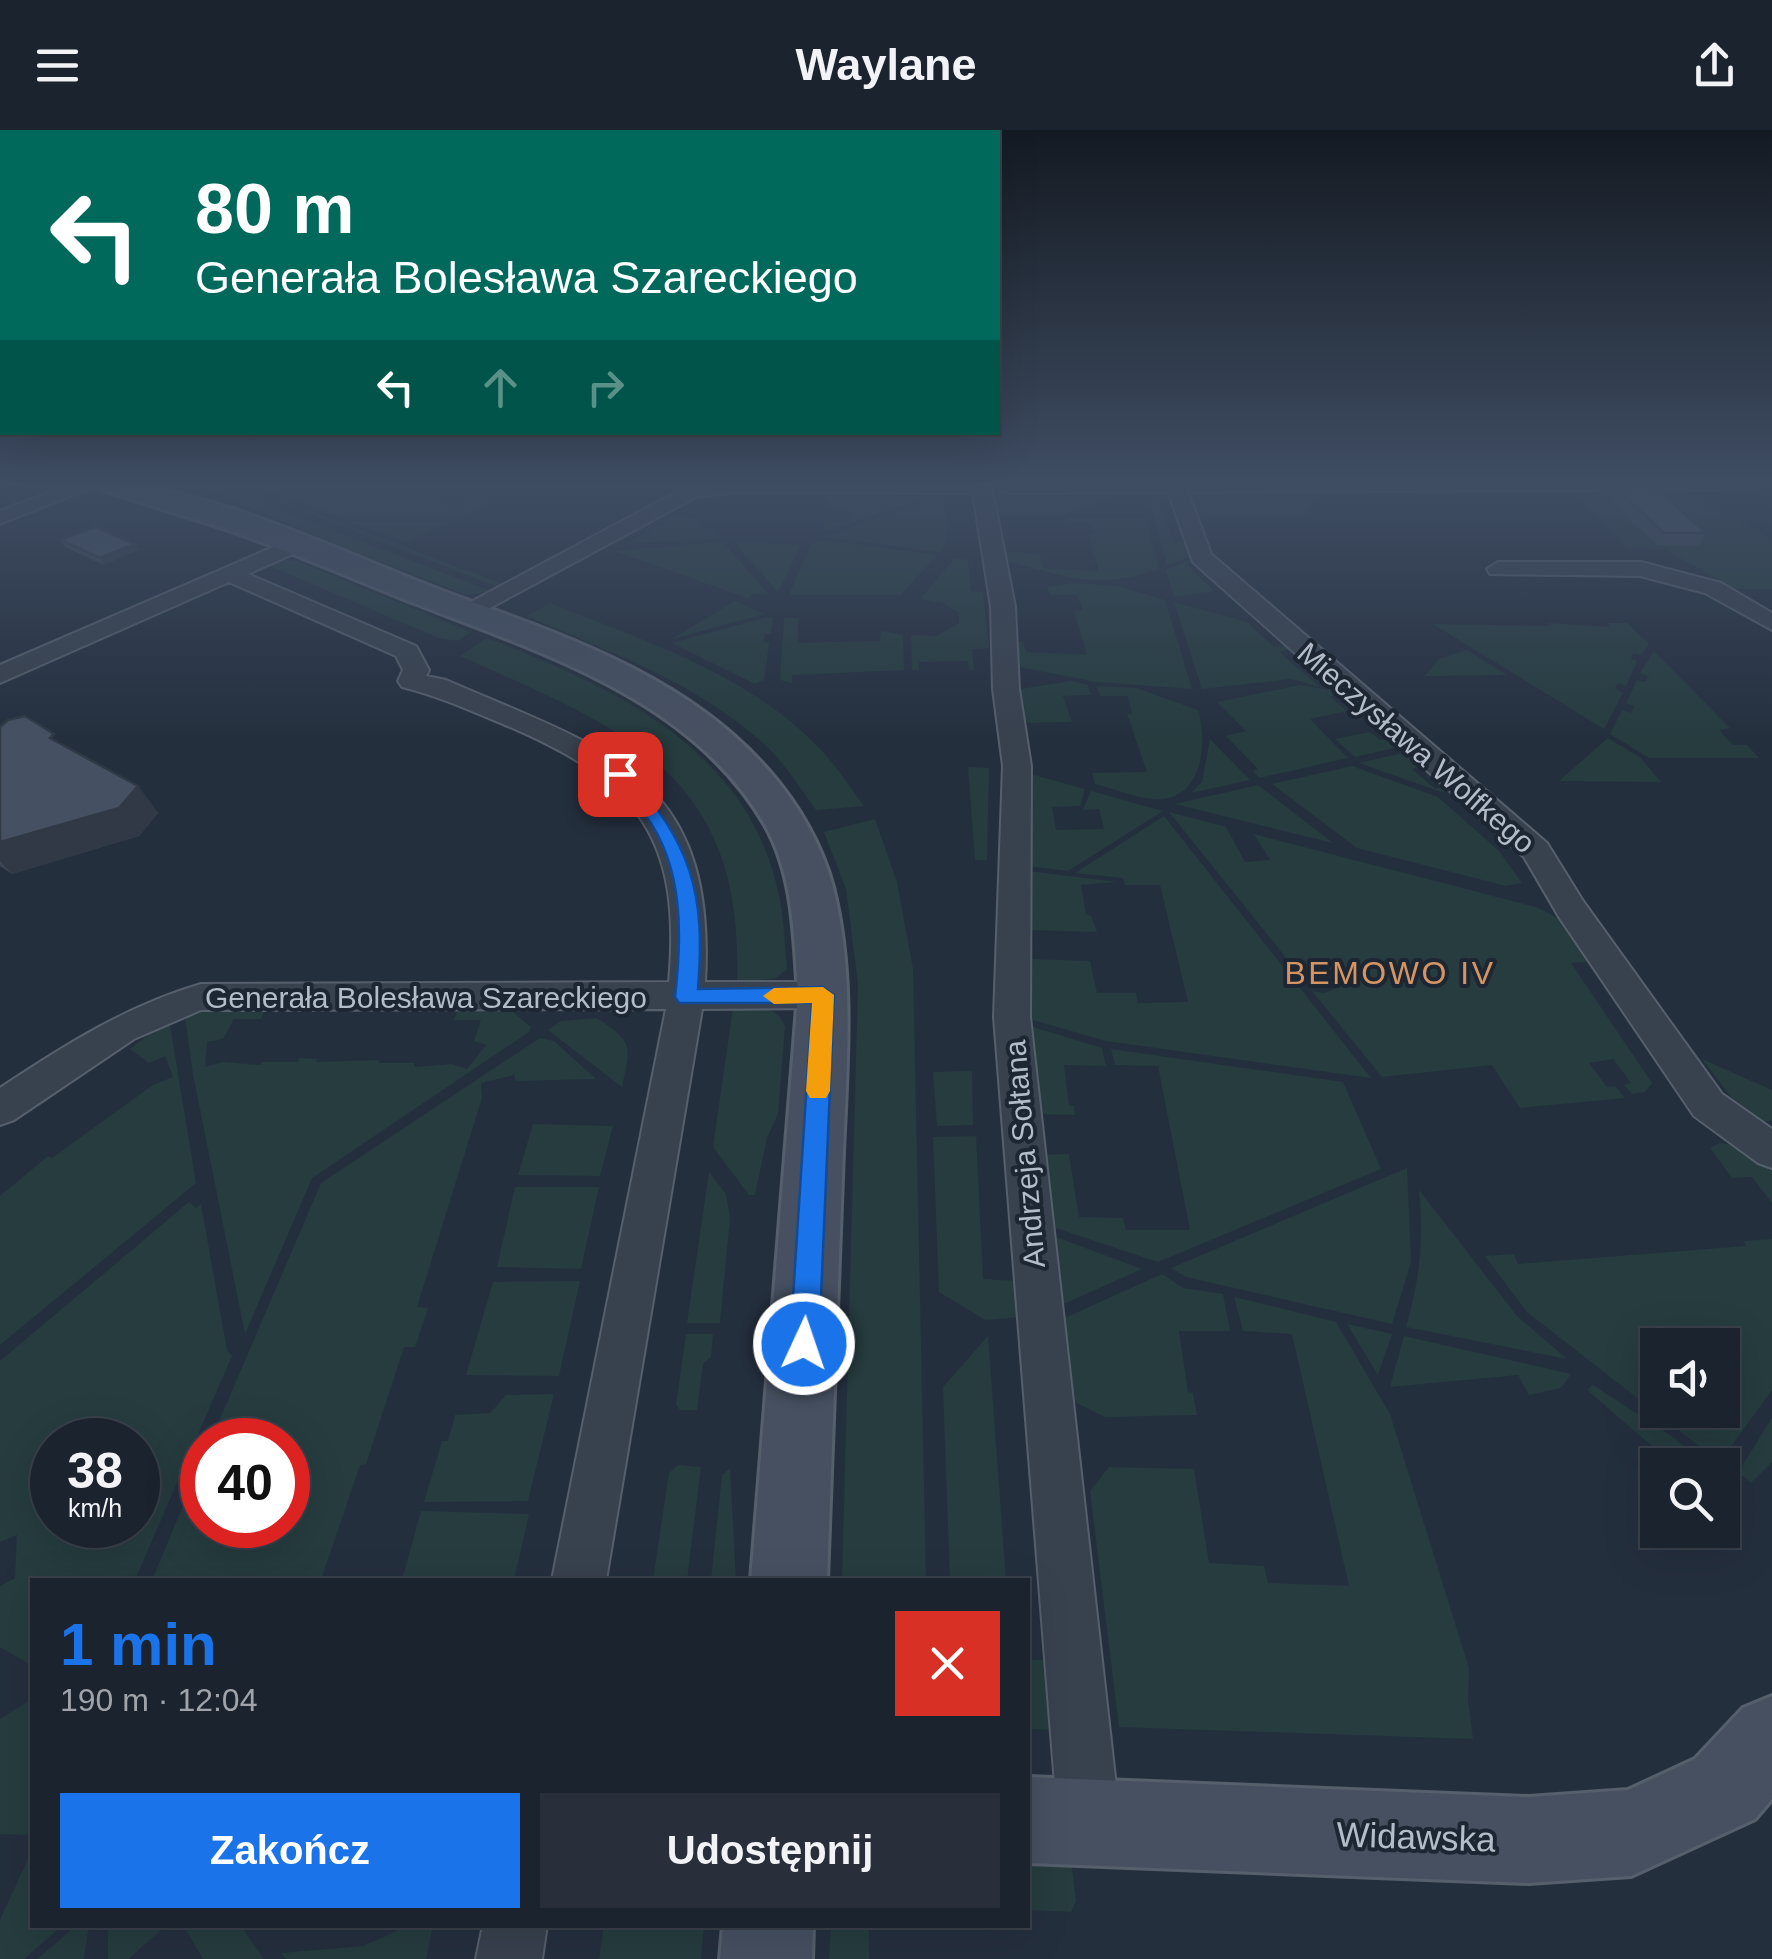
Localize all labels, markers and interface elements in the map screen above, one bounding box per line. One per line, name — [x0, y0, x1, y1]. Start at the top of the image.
icon: menu — [30, 38, 85, 93]
icon: share — [1687, 38, 1742, 93]
text: Waylane — [796, 39, 976, 90]
icon: left — [30, 170, 160, 300]
text: 80 m — [195, 170, 355, 248]
text: Generała Bolesława Szareckiego — [195, 252, 858, 303]
icon: left — [368, 360, 423, 415]
icon: ahead — [473, 360, 528, 415]
icon: right — [578, 360, 633, 415]
street label: Mieczysława Wolfkego — [1291, 636, 1541, 859]
pin — [578, 732, 663, 817]
icon: arrive — [593, 747, 648, 802]
district label: BEMOWO IV — [1285, 955, 1495, 991]
street label: Generała Bolesława Szareckiego — [205, 981, 647, 1014]
street label: Andrzeja Sołtana — [998, 1038, 1051, 1269]
position arrow — [752, 1292, 856, 1396]
map controls — [1640, 1328, 1740, 1548]
button: sound — [1640, 1328, 1740, 1428]
speed limit sign: 40 — [180, 1418, 310, 1548]
text: 38 — [67, 1443, 123, 1499]
button: search — [1640, 1448, 1740, 1548]
text: km/h — [68, 1494, 122, 1522]
text: 1 min — [60, 1611, 217, 1678]
button: close — [895, 1611, 1000, 1716]
text: 190 m · 12:04 — [60, 1682, 257, 1718]
button: Zakończ — [60, 1793, 520, 1908]
button: Udostępnij — [540, 1793, 1000, 1908]
street label: Widawska — [1336, 1814, 1497, 1859]

